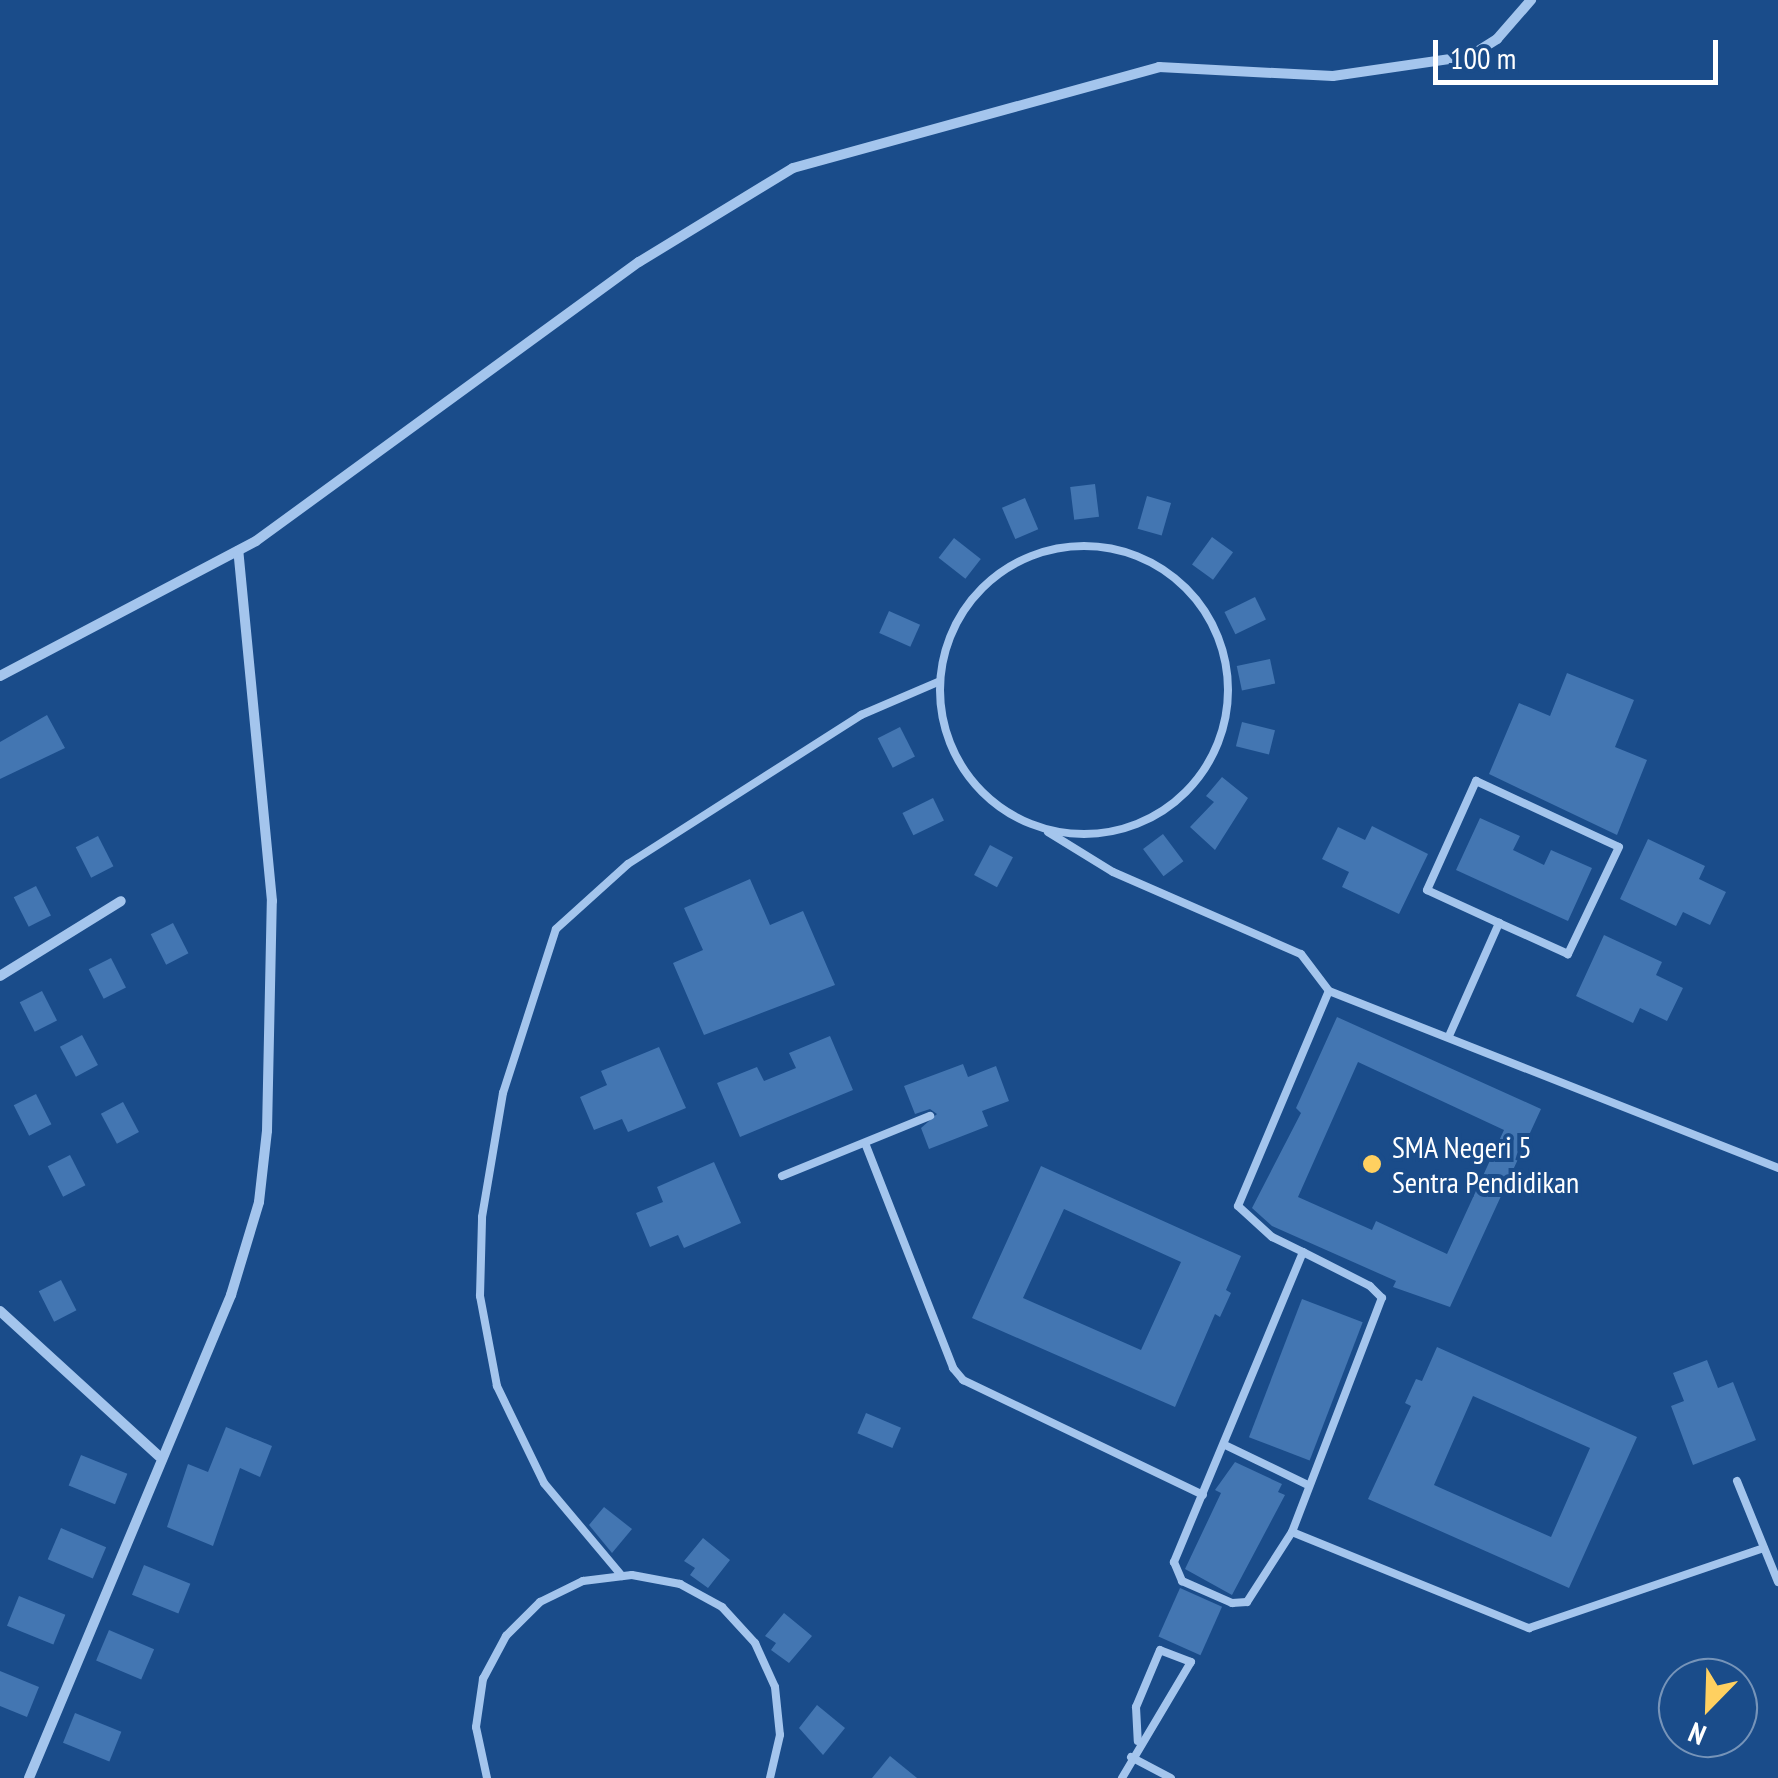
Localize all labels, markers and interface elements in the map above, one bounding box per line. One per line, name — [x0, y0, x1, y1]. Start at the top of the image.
scale bar — [1438, 20, 1723, 82]
text: 100 m — [1450, 38, 1516, 77]
place label: SMA Negeri 5 Sentra Pendidikan — [1392, 1129, 1579, 1200]
marker: SMA Negeri 5 Sentra Pendidikan — [1361, 1153, 1383, 1175]
north arrow — [1658, 1658, 1758, 1758]
text: N — [1683, 1714, 1711, 1754]

